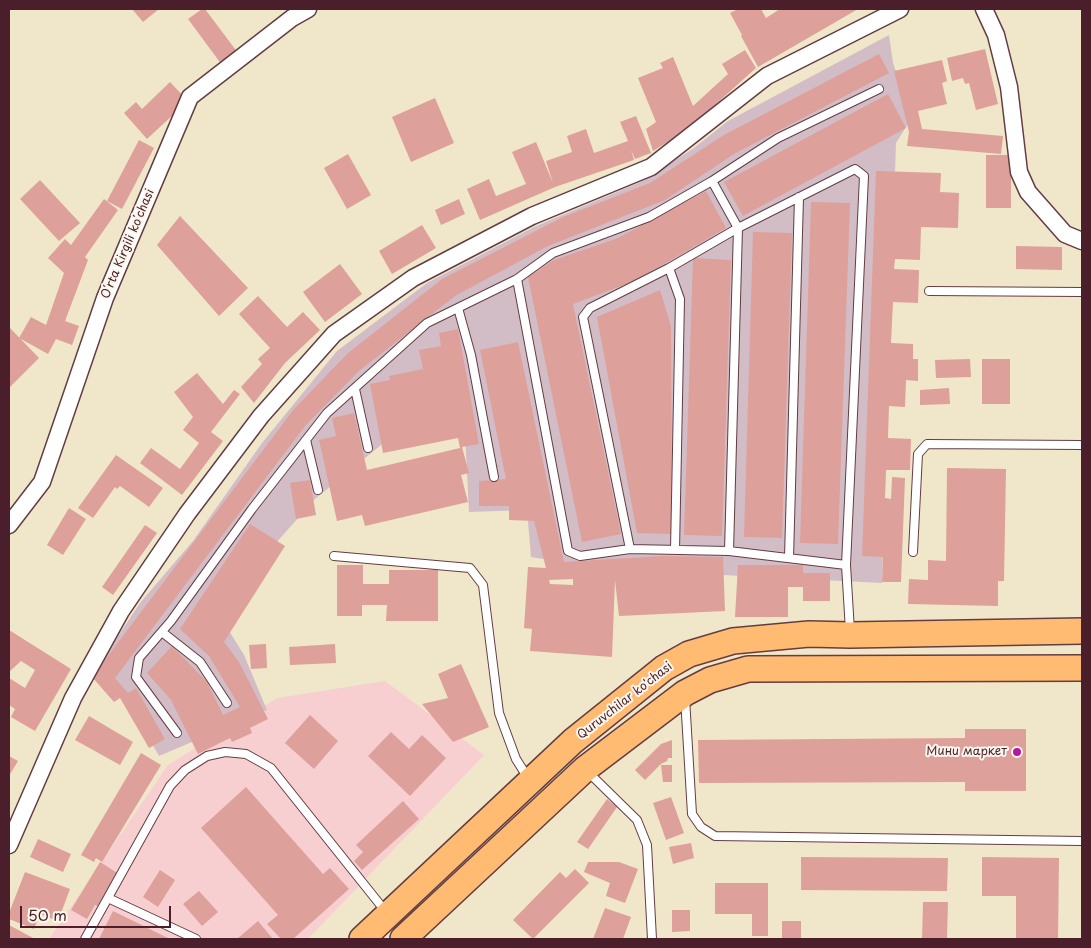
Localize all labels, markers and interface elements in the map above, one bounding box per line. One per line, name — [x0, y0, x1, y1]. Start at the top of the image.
street label: Oʻrta Kirgili koʻchasi — [98, 187, 158, 301]
street label: Quruvchilar ko'chasi — [575, 659, 675, 743]
place label: Мини маркет — [926, 745, 1007, 759]
marker: Мини маркет — [1011, 746, 1023, 758]
scale bar — [22, 896, 174, 928]
text: 50 m — [28, 903, 67, 926]

